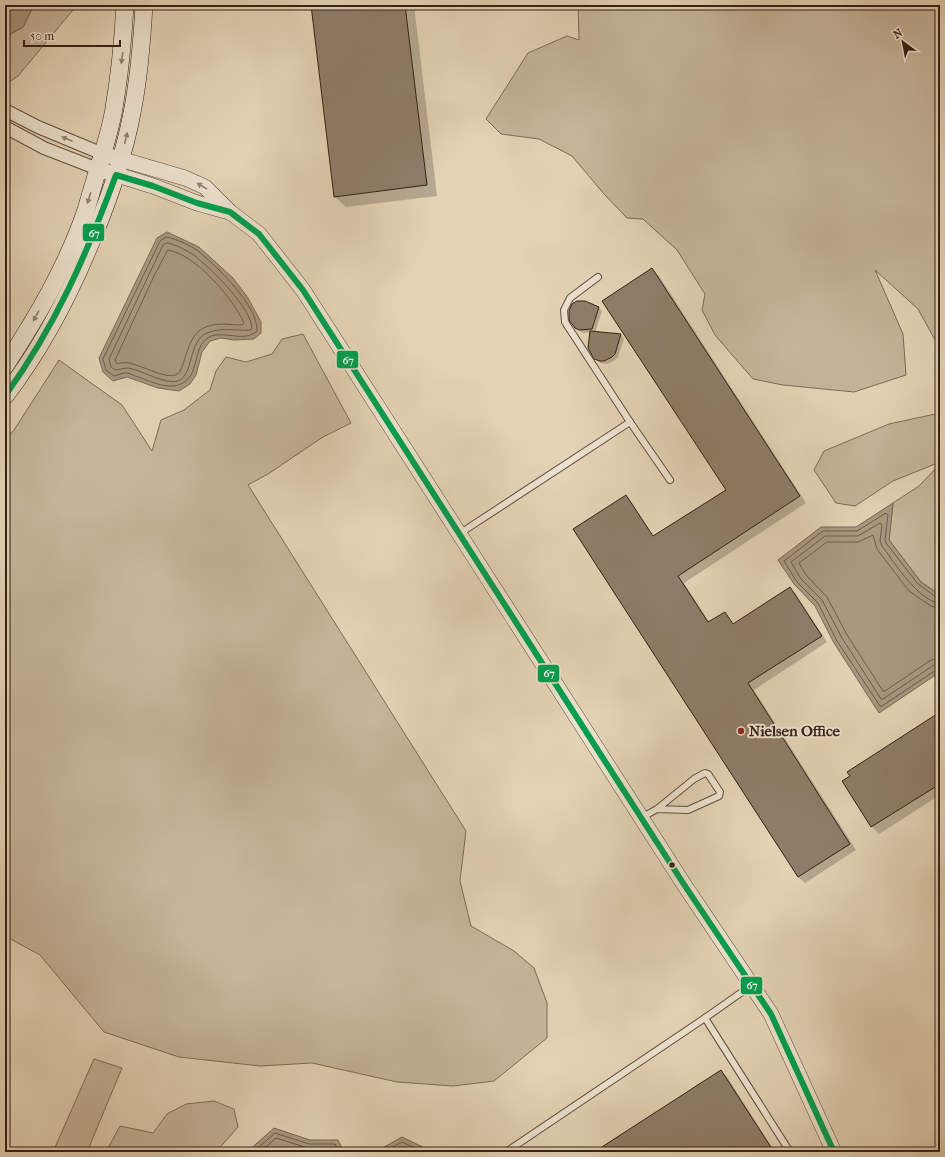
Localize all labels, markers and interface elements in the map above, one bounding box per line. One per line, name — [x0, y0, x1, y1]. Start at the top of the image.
scale bar — [24, 22, 120, 48]
north arrow — [883, 22, 923, 62]
text: N — [891, 26, 905, 42]
text: 50 m — [30, 29, 54, 43]
one-way arrow — [119, 52, 125, 64]
one-way arrow — [124, 131, 130, 144]
one-way arrow — [61, 136, 72, 142]
one-way arrow — [196, 182, 208, 189]
one-way arrow — [86, 192, 92, 204]
line badge: 67 — [82, 223, 105, 242]
text: 67 — [88, 227, 100, 240]
one-way arrow — [33, 310, 40, 322]
line badge: 67 — [336, 350, 359, 369]
text: 67 — [342, 354, 354, 367]
line badge: 67 — [537, 664, 560, 683]
text: 67 — [543, 667, 555, 680]
place label: Nielsen Office — [749, 722, 841, 740]
marker: Nielsen Office — [736, 726, 746, 736]
unlabelled marker — [667, 860, 677, 870]
line badge: 67 — [740, 976, 763, 995]
text: 67 — [746, 979, 758, 992]

